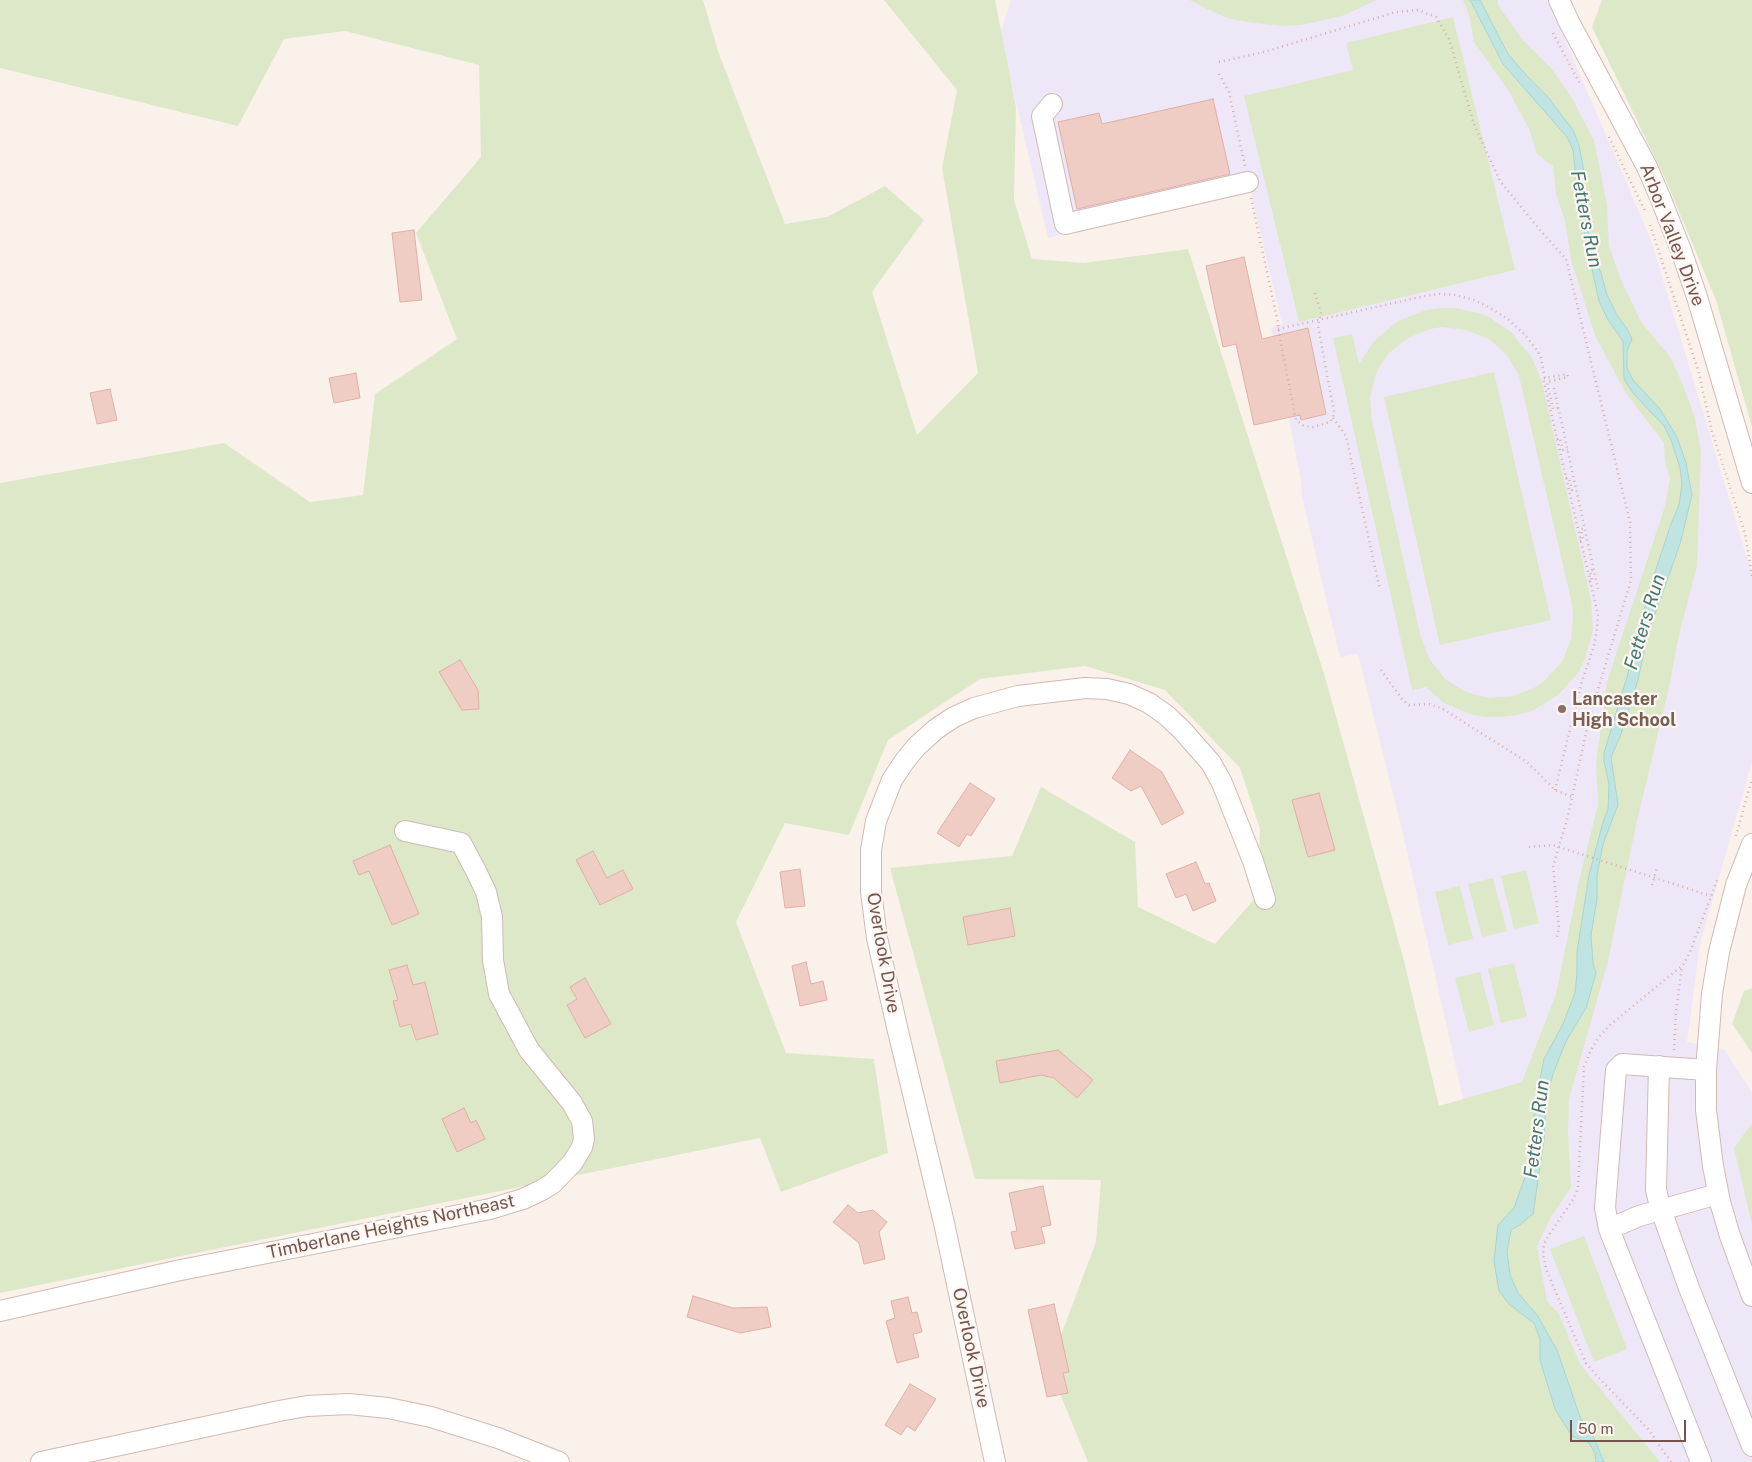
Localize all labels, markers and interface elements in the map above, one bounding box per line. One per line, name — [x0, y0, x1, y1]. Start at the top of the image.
street label: Arbor Valley Drive — [1635, 161, 1709, 309]
water label: Fetters Run — [1565, 168, 1607, 270]
water label: Fetters Run — [1620, 572, 1670, 672]
place label: Lancaster High School — [1572, 688, 1676, 731]
marker: Lancaster High School — [1556, 703, 1568, 715]
street label: Overlook Drive — [862, 891, 904, 1015]
water label: Fetters Run — [1520, 1079, 1554, 1179]
street label: Timberlane Heights Northeast — [265, 1190, 517, 1264]
street label: Overlook Drive — [948, 1286, 994, 1410]
scale bar — [1572, 1410, 1688, 1442]
text: 50 m — [1578, 1420, 1613, 1437]

